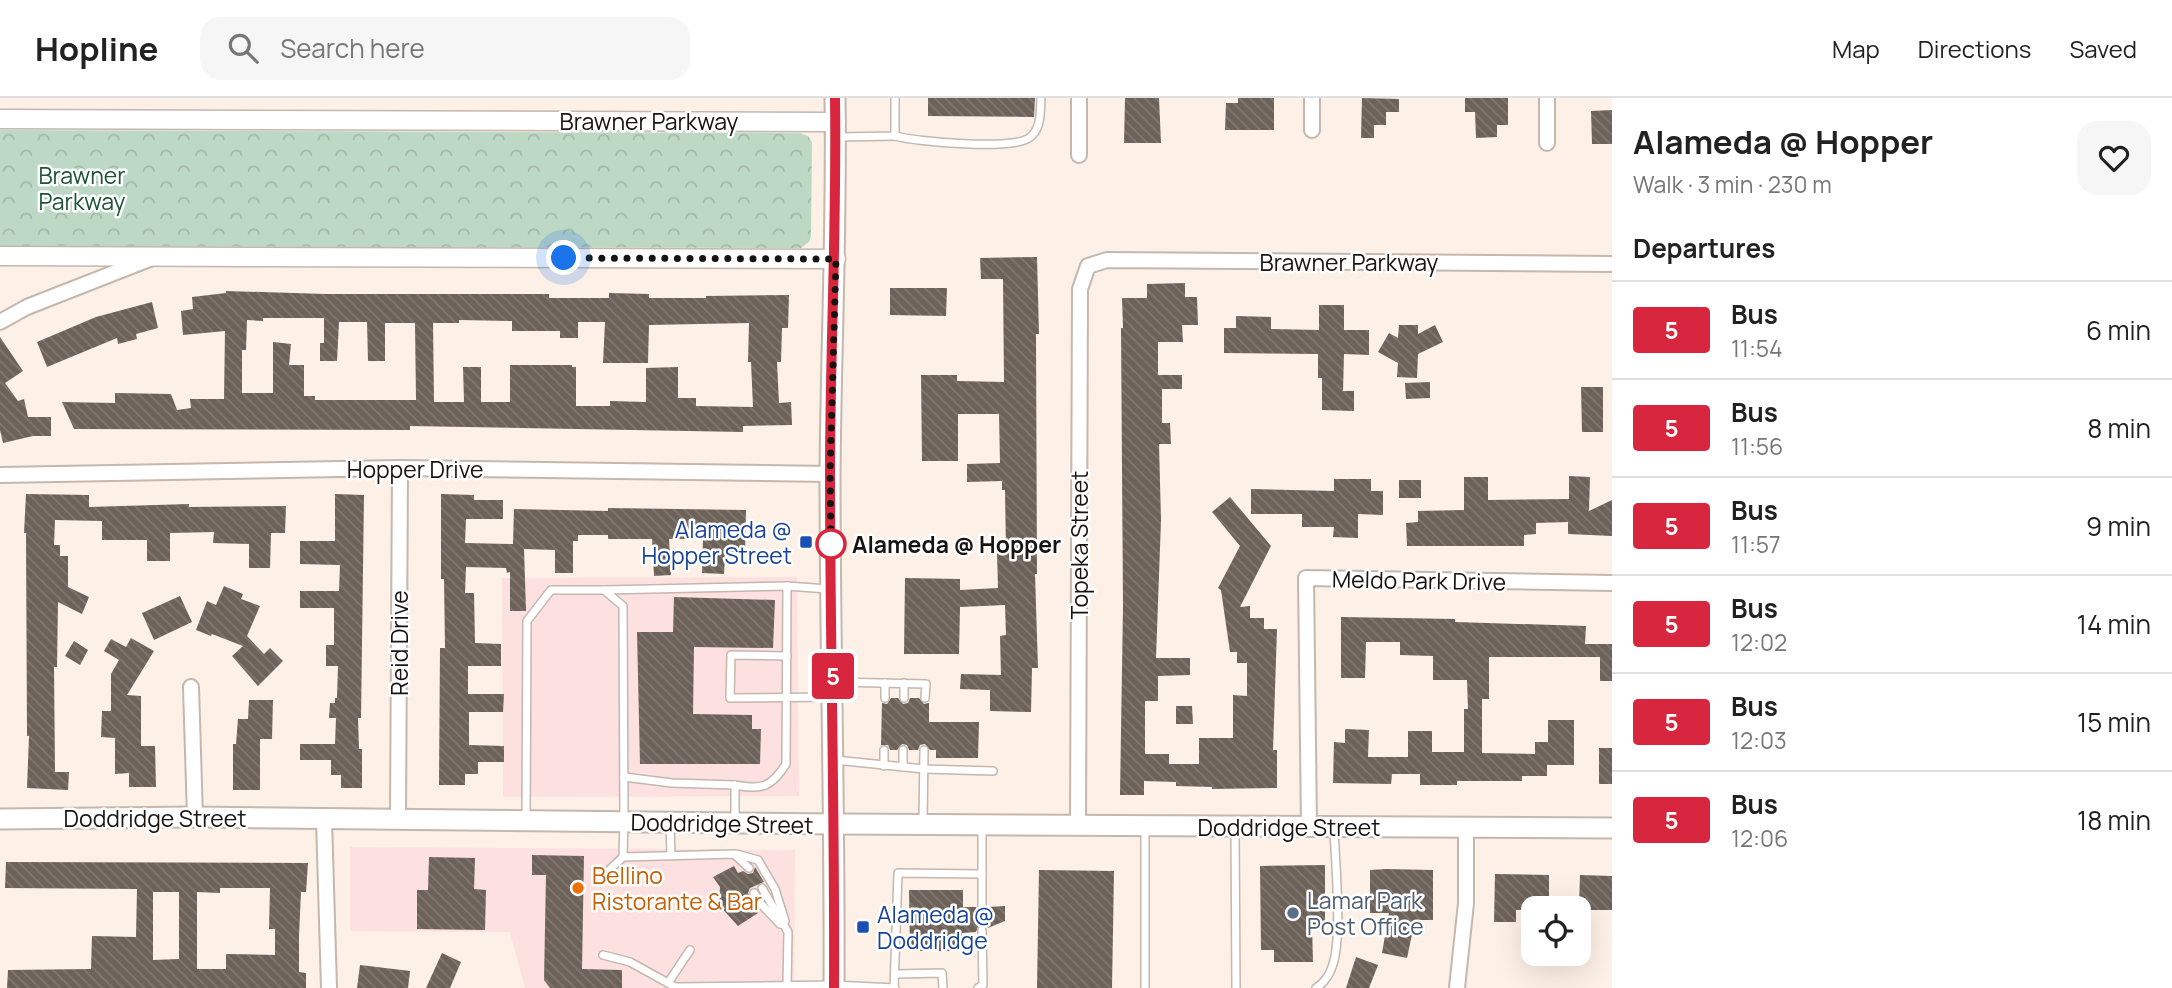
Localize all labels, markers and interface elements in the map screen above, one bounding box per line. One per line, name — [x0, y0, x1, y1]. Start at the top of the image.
search box — [200, 17, 690, 80]
text: Hopline — [35, 26, 158, 71]
icon: search — [224, 29, 262, 67]
text: Search here — [280, 30, 425, 66]
text: Map — [1832, 32, 1880, 65]
text: Directions — [1918, 32, 2031, 65]
text: Saved — [2069, 32, 2137, 65]
street label: Brawner Parkway — [560, 105, 738, 137]
text: Alameda @ Hopper — [1633, 119, 1933, 164]
button: heart — [2077, 121, 2151, 195]
park label: Brawner Parkway — [38, 159, 126, 217]
text: Walk · 3 min · 230 m — [1633, 168, 1832, 200]
text: Departures — [1633, 230, 1775, 266]
your location — [546, 240, 581, 275]
street label: Brawner Parkway — [1260, 246, 1438, 278]
text: Bus — [1731, 296, 1778, 332]
text: 6 min — [2086, 312, 2151, 348]
text: 5 — [1664, 313, 1679, 346]
text: 11:54 — [1731, 332, 1783, 364]
text: Bus — [1731, 394, 1778, 430]
text: 8 min — [2087, 410, 2151, 446]
text: 5 — [1664, 411, 1679, 444]
text: 11:56 — [1731, 430, 1783, 462]
street label: Hopper Drive — [347, 453, 483, 485]
street label: Topeka Street — [1063, 471, 1095, 619]
text: Bus — [1731, 492, 1778, 528]
text: 9 min — [2086, 508, 2151, 544]
text: 5 — [1664, 509, 1679, 542]
place label: Alameda @ Hopper Street — [642, 513, 792, 571]
place label: Alameda @ Hopper — [852, 528, 1061, 560]
text: 11:57 — [1731, 528, 1781, 560]
marker: Alameda @ Hopper — [816, 529, 846, 559]
marker: Alameda @ Hopper Street — [798, 534, 814, 550]
street label: Meldo Park Drive — [1332, 562, 1506, 598]
street label: Reid Drive — [383, 590, 415, 696]
text: Bus — [1731, 590, 1778, 626]
text: 14 min — [2077, 606, 2151, 642]
text: 5 — [1664, 607, 1679, 640]
text: 12:02 — [1731, 626, 1787, 658]
line badge: 5 — [810, 653, 856, 699]
text: 5 — [826, 659, 840, 692]
text: Bus — [1731, 688, 1778, 724]
text: 15 min — [2077, 704, 2151, 740]
text: 5 — [1664, 705, 1679, 738]
text: 12:03 — [1731, 724, 1787, 756]
text: Bus — [1731, 786, 1778, 822]
street label: Doddridge Street — [64, 802, 246, 834]
text: 18 min — [2077, 802, 2151, 838]
text: 5 — [1664, 803, 1679, 836]
street label: Doddridge Street — [630, 805, 814, 841]
street label: Doddridge Street — [1198, 811, 1380, 843]
text: 12:06 — [1731, 822, 1788, 854]
place label: Bellino Ristorante & Bar — [592, 859, 762, 917]
marker: Bellino Ristorante & Bar — [570, 880, 586, 896]
place label: Lamar Park Post Office — [1307, 884, 1424, 942]
map controls — [1521, 896, 1591, 966]
button: locate — [1521, 896, 1591, 966]
place label: Alameda @ Doddridge — [877, 898, 994, 956]
marker: Lamar Park Post Office — [1285, 905, 1301, 921]
marker: Alameda @ Doddridge — [855, 919, 871, 935]

